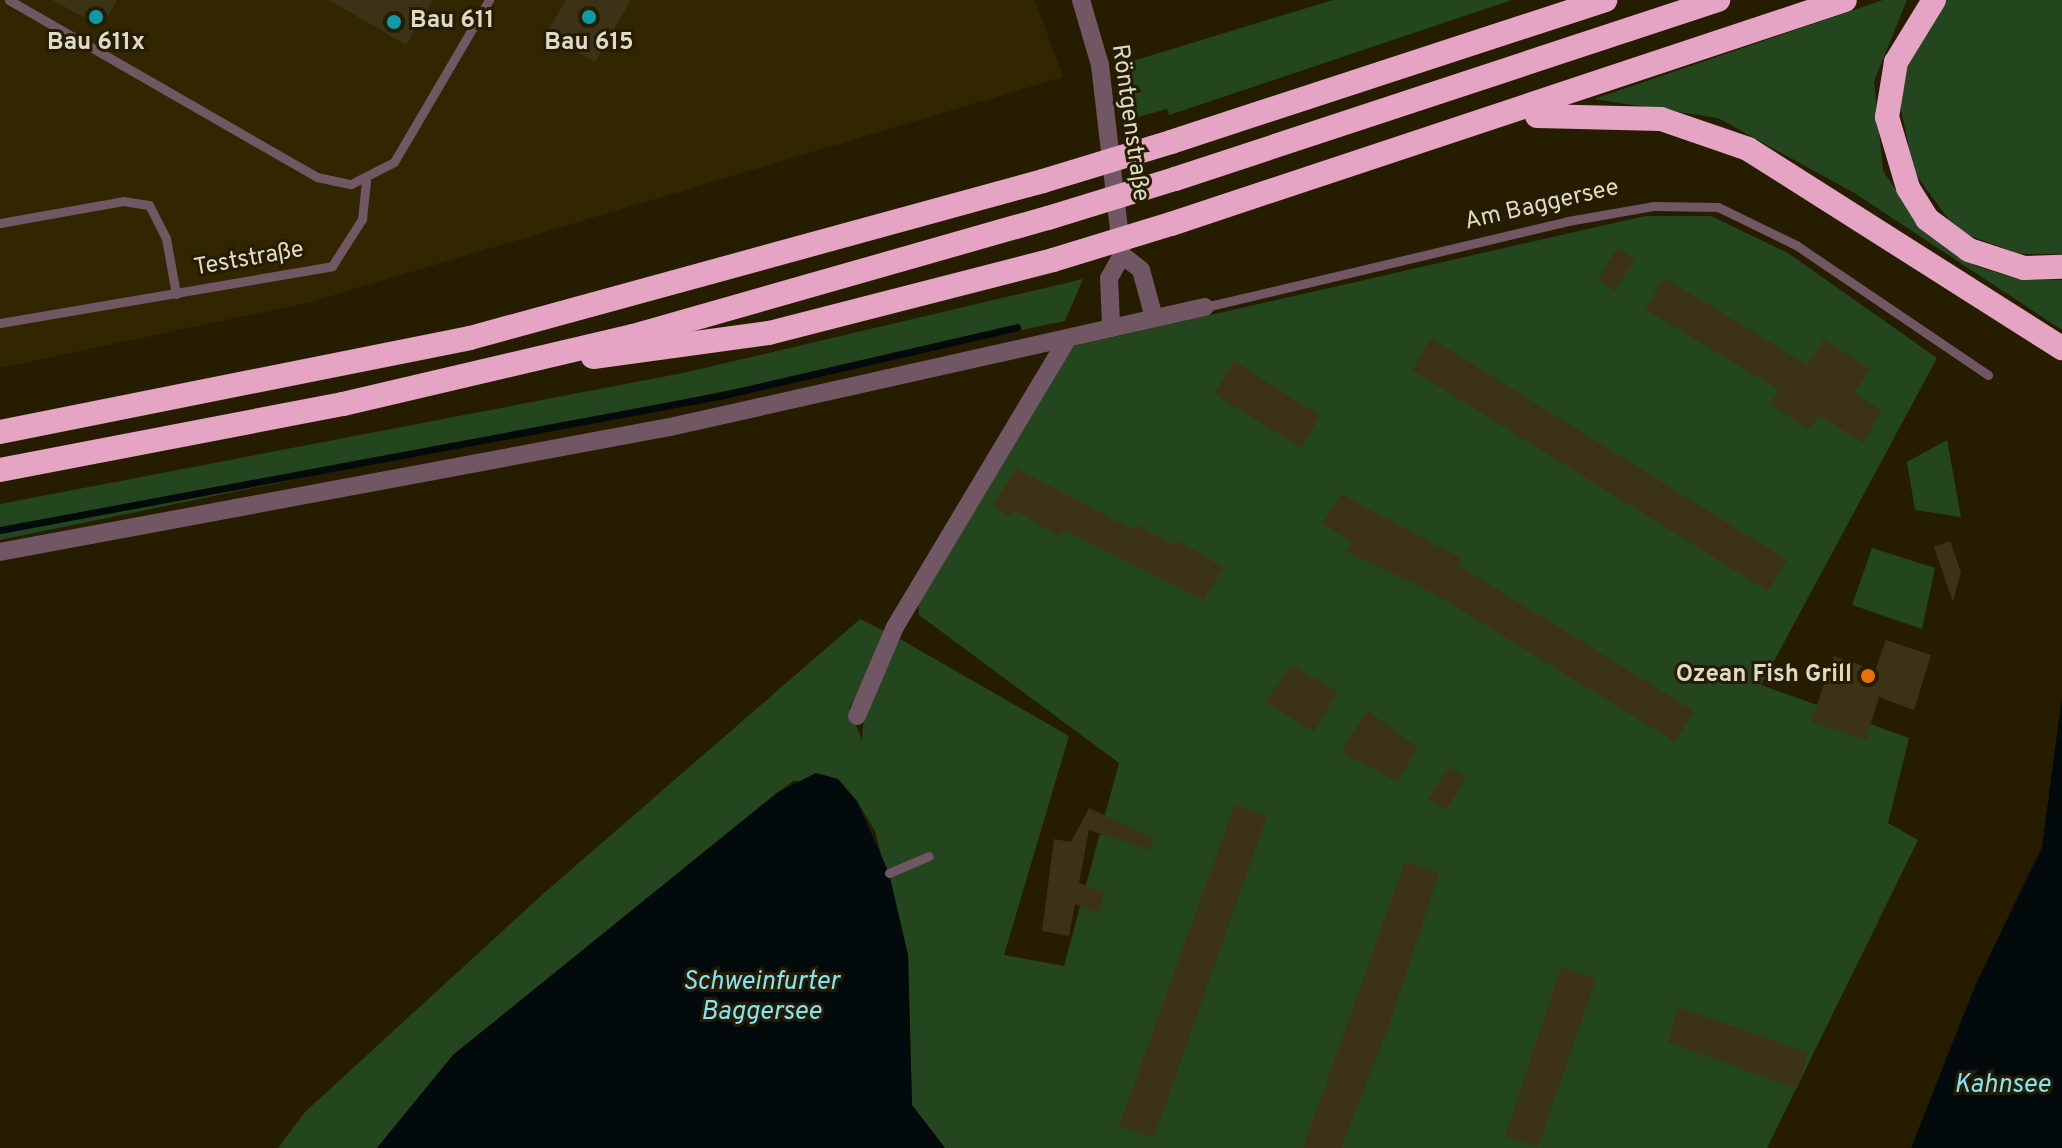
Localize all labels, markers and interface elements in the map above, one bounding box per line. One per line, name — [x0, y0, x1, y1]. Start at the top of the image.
marker: Bau 611x — [87, 8, 105, 26]
place label: Bau 611 — [410, 8, 494, 36]
marker: Bau 615 — [580, 8, 598, 26]
marker: Bau 611 — [385, 13, 403, 31]
place label: Bau 611x — [47, 30, 145, 58]
place label: Bau 615 — [544, 30, 634, 58]
street label: Röntgenstraße — [1104, 43, 1154, 203]
street label: Am Baggersee — [1462, 174, 1622, 238]
street label: Teststraße — [192, 236, 306, 284]
place label: Ozean Fish Grill — [1676, 662, 1852, 690]
marker: Ozean Fish Grill — [1859, 667, 1877, 685]
water label: Schweinfurter Baggersee — [683, 967, 839, 1028]
water label: Kahnsee — [1954, 1070, 2050, 1102]

